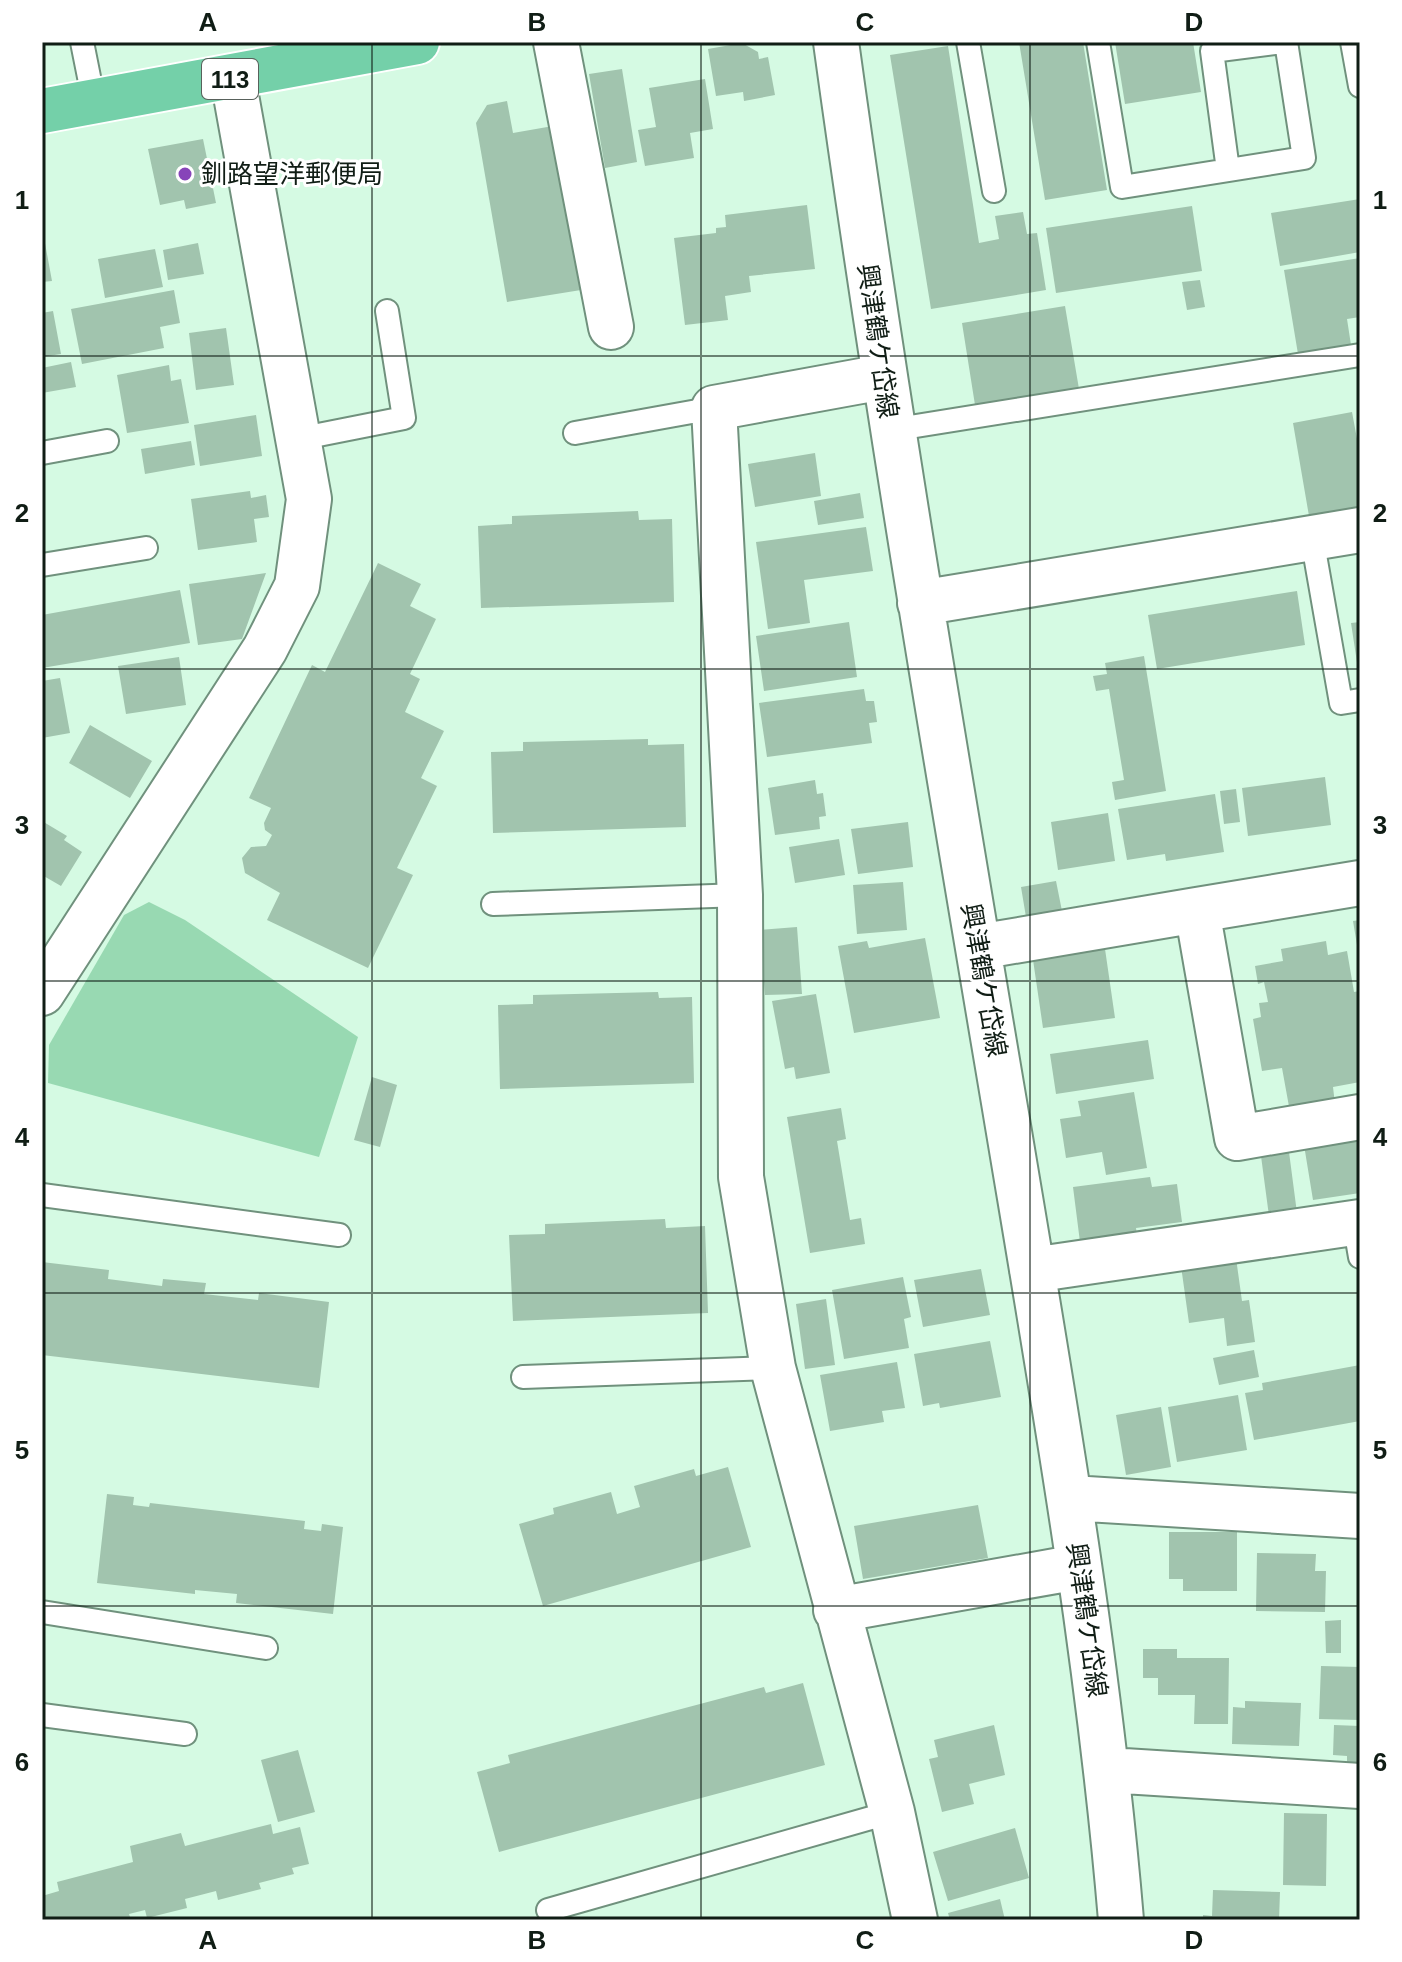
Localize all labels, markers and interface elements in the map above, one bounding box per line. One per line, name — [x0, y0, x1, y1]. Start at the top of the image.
text: A — [199, 7, 218, 37]
text: B — [528, 7, 546, 37]
text: C — [856, 7, 875, 37]
text: D — [1185, 7, 1203, 37]
road number: 113 — [202, 59, 258, 99]
place label: 釧路望洋郵便局 — [201, 159, 383, 189]
marker: 釧路望洋郵便局 — [176, 165, 194, 183]
text: 1 — [15, 185, 29, 215]
text: 1 — [1373, 185, 1387, 215]
street label: 興津鶴ケ岱線 — [852, 262, 904, 420]
text: 2 — [15, 498, 29, 528]
text: 2 — [1373, 498, 1387, 528]
text: 3 — [15, 810, 29, 840]
text: 3 — [1373, 810, 1387, 840]
street label: 興津鶴ケ岱線 — [956, 901, 1012, 1059]
text: 4 — [15, 1122, 30, 1152]
text: 4 — [1373, 1122, 1388, 1152]
text: 5 — [15, 1435, 29, 1465]
text: 5 — [1373, 1435, 1387, 1465]
street label: 興津鶴ケ岱線 — [1061, 1541, 1113, 1699]
text: 6 — [15, 1747, 29, 1777]
text: 6 — [1373, 1747, 1387, 1777]
text: A — [199, 1925, 218, 1955]
text: B — [528, 1925, 546, 1955]
text: C — [856, 1925, 875, 1955]
text: D — [1185, 1925, 1203, 1955]

